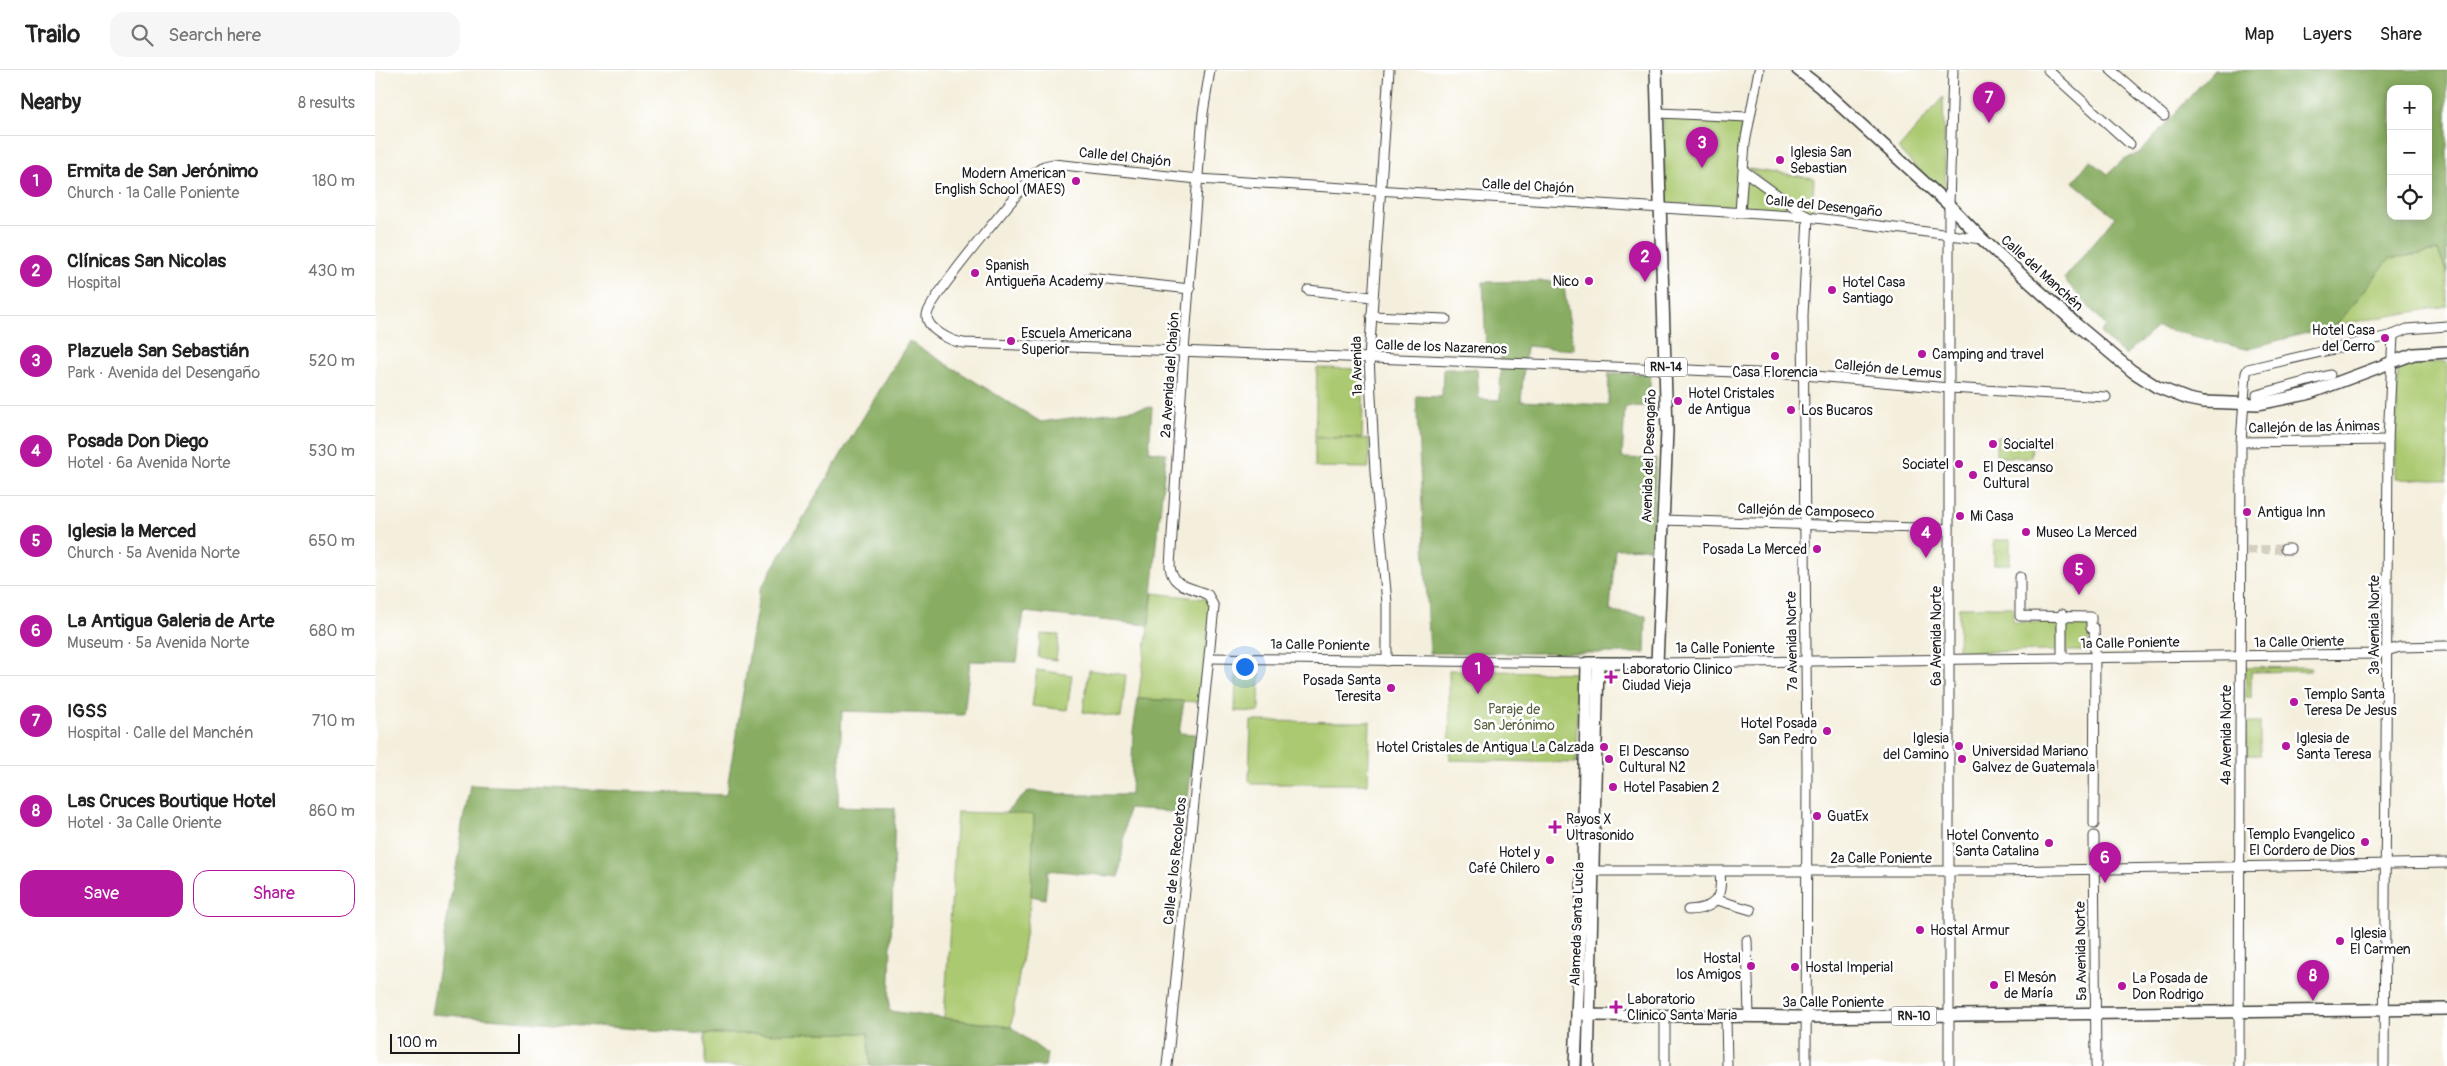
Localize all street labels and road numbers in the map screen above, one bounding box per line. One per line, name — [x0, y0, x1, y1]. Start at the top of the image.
street label: Calle del Chajón — [1078, 144, 1172, 170]
street label: Calle del Chajón — [1481, 175, 1575, 197]
street label: Calle del Desengaño — [1765, 191, 1884, 221]
street label: Calle del Manchén — [1997, 231, 2087, 315]
street label: 2a Avenida del Chajón — [1157, 311, 1183, 439]
street label: 1a Avenida — [1348, 336, 1366, 396]
street label: Calle de los Nazarenos — [1375, 336, 1508, 358]
street label: Callejón de Lemus — [1834, 356, 1943, 382]
road number: RN-14 — [1645, 358, 1687, 376]
street label: Avenida del Desengaño — [1638, 388, 1660, 523]
street label: Callejón de las Ánimas — [2248, 416, 2381, 437]
street label: Callejón de Camposeco — [1737, 500, 1875, 522]
street label: 3a Avenida Norte — [2366, 575, 2383, 675]
street label: 6a Avenida Norte — [1928, 586, 1945, 686]
street label: 7a Avenida Norte — [1783, 591, 1801, 691]
street label: 1a Calle Oriente — [2254, 633, 2344, 651]
street label: 1a Calle Poniente — [2080, 634, 2180, 652]
street label: 1a Calle Poniente — [1270, 636, 1370, 654]
street label: 1a Calle Poniente — [1675, 640, 1775, 657]
street label: 4a Avenida Norte — [2218, 685, 2235, 785]
street label: Calle de los Recoletos — [1160, 796, 1190, 926]
street label: 2a Calle Poniente — [1830, 850, 1932, 867]
street label: Alameda Santa Lucía — [1566, 862, 1588, 986]
street label: 5a Avenida Norte — [2072, 901, 2090, 1001]
street label: 3a Calle Poniente — [1782, 994, 1884, 1011]
road number: RN-10 — [1891, 1006, 1937, 1026]

